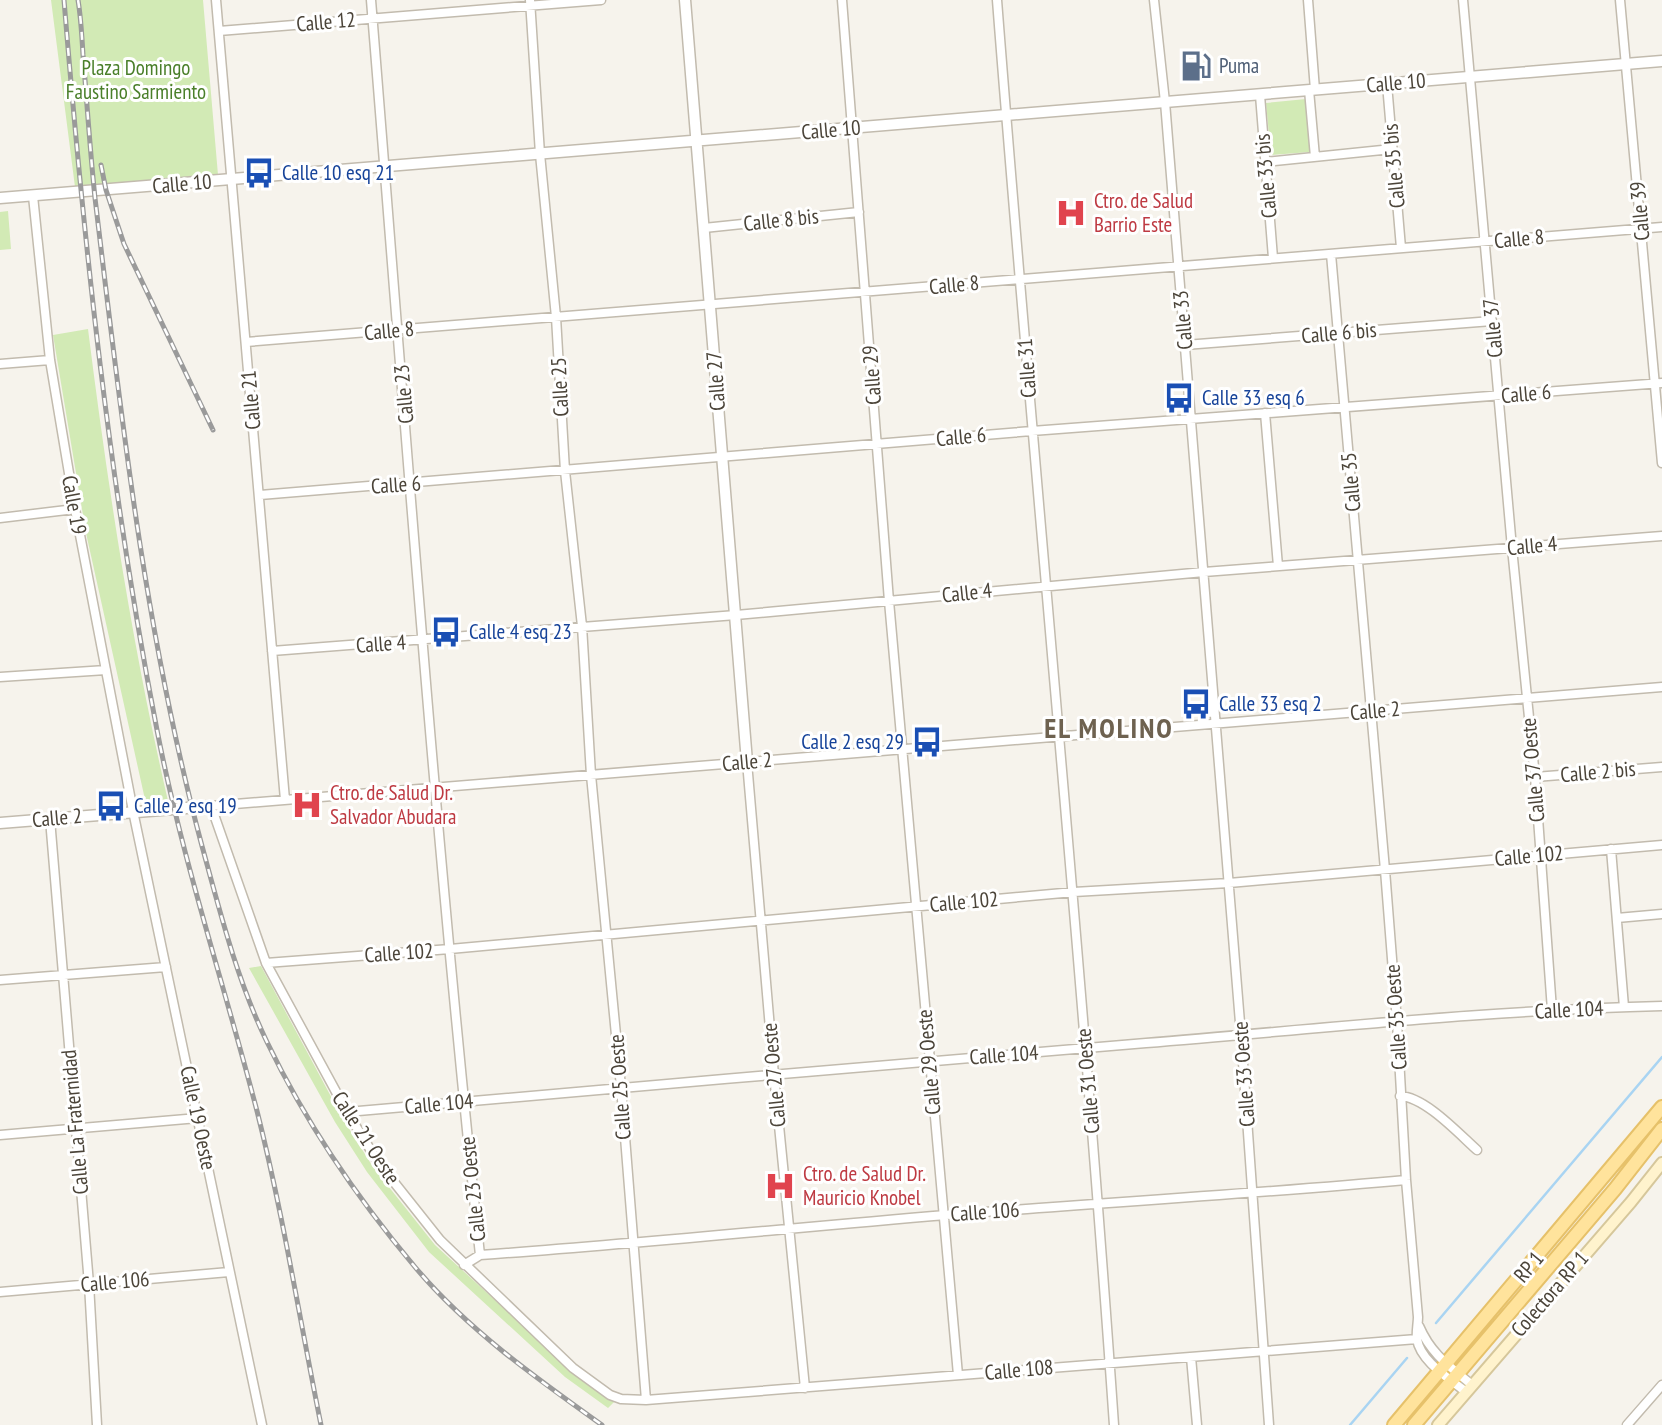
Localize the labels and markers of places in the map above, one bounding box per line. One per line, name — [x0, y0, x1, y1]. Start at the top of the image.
fuel station icon: Puma — [1179, 49, 1213, 83]
place label: Puma — [1219, 52, 1259, 79]
bus stop icon: Calle 10 esq 21 — [242, 156, 276, 190]
place label: Calle 10 esq 21 — [282, 159, 394, 186]
place label: Ctro. de Salud Barrio Este — [1094, 187, 1193, 238]
hospital icon: Ctro. de Salud Barrio Este — [1054, 196, 1088, 230]
bus stop icon: Calle 33 esq 6 — [1162, 381, 1196, 415]
place label: Calle 33 esq 6 — [1202, 384, 1305, 411]
bus stop icon: Calle 4 esq 23 — [429, 615, 463, 649]
place label: Calle 4 esq 23 — [469, 618, 572, 645]
bus stop icon: Calle 33 esq 2 — [1179, 687, 1213, 721]
place label: Calle 33 esq 2 — [1219, 690, 1322, 717]
bus stop icon: Calle 2 esq 29 — [910, 725, 944, 759]
place label: Calle 2 esq 29 — [801, 728, 904, 755]
place label: Ctro. de Salud Dr. Salvador Abudara — [330, 779, 456, 830]
hospital icon: Ctro. de Salud Dr. Salvador Abudara — [290, 788, 324, 822]
bus stop icon: Calle 2 esq 19 — [94, 789, 128, 823]
place label: Calle 2 esq 19 — [134, 792, 237, 819]
place label: Ctro. de Salud Dr. Mauricio Knobel — [803, 1160, 926, 1211]
hospital icon: Ctro. de Salud Dr. Mauricio Knobel — [763, 1169, 797, 1203]

